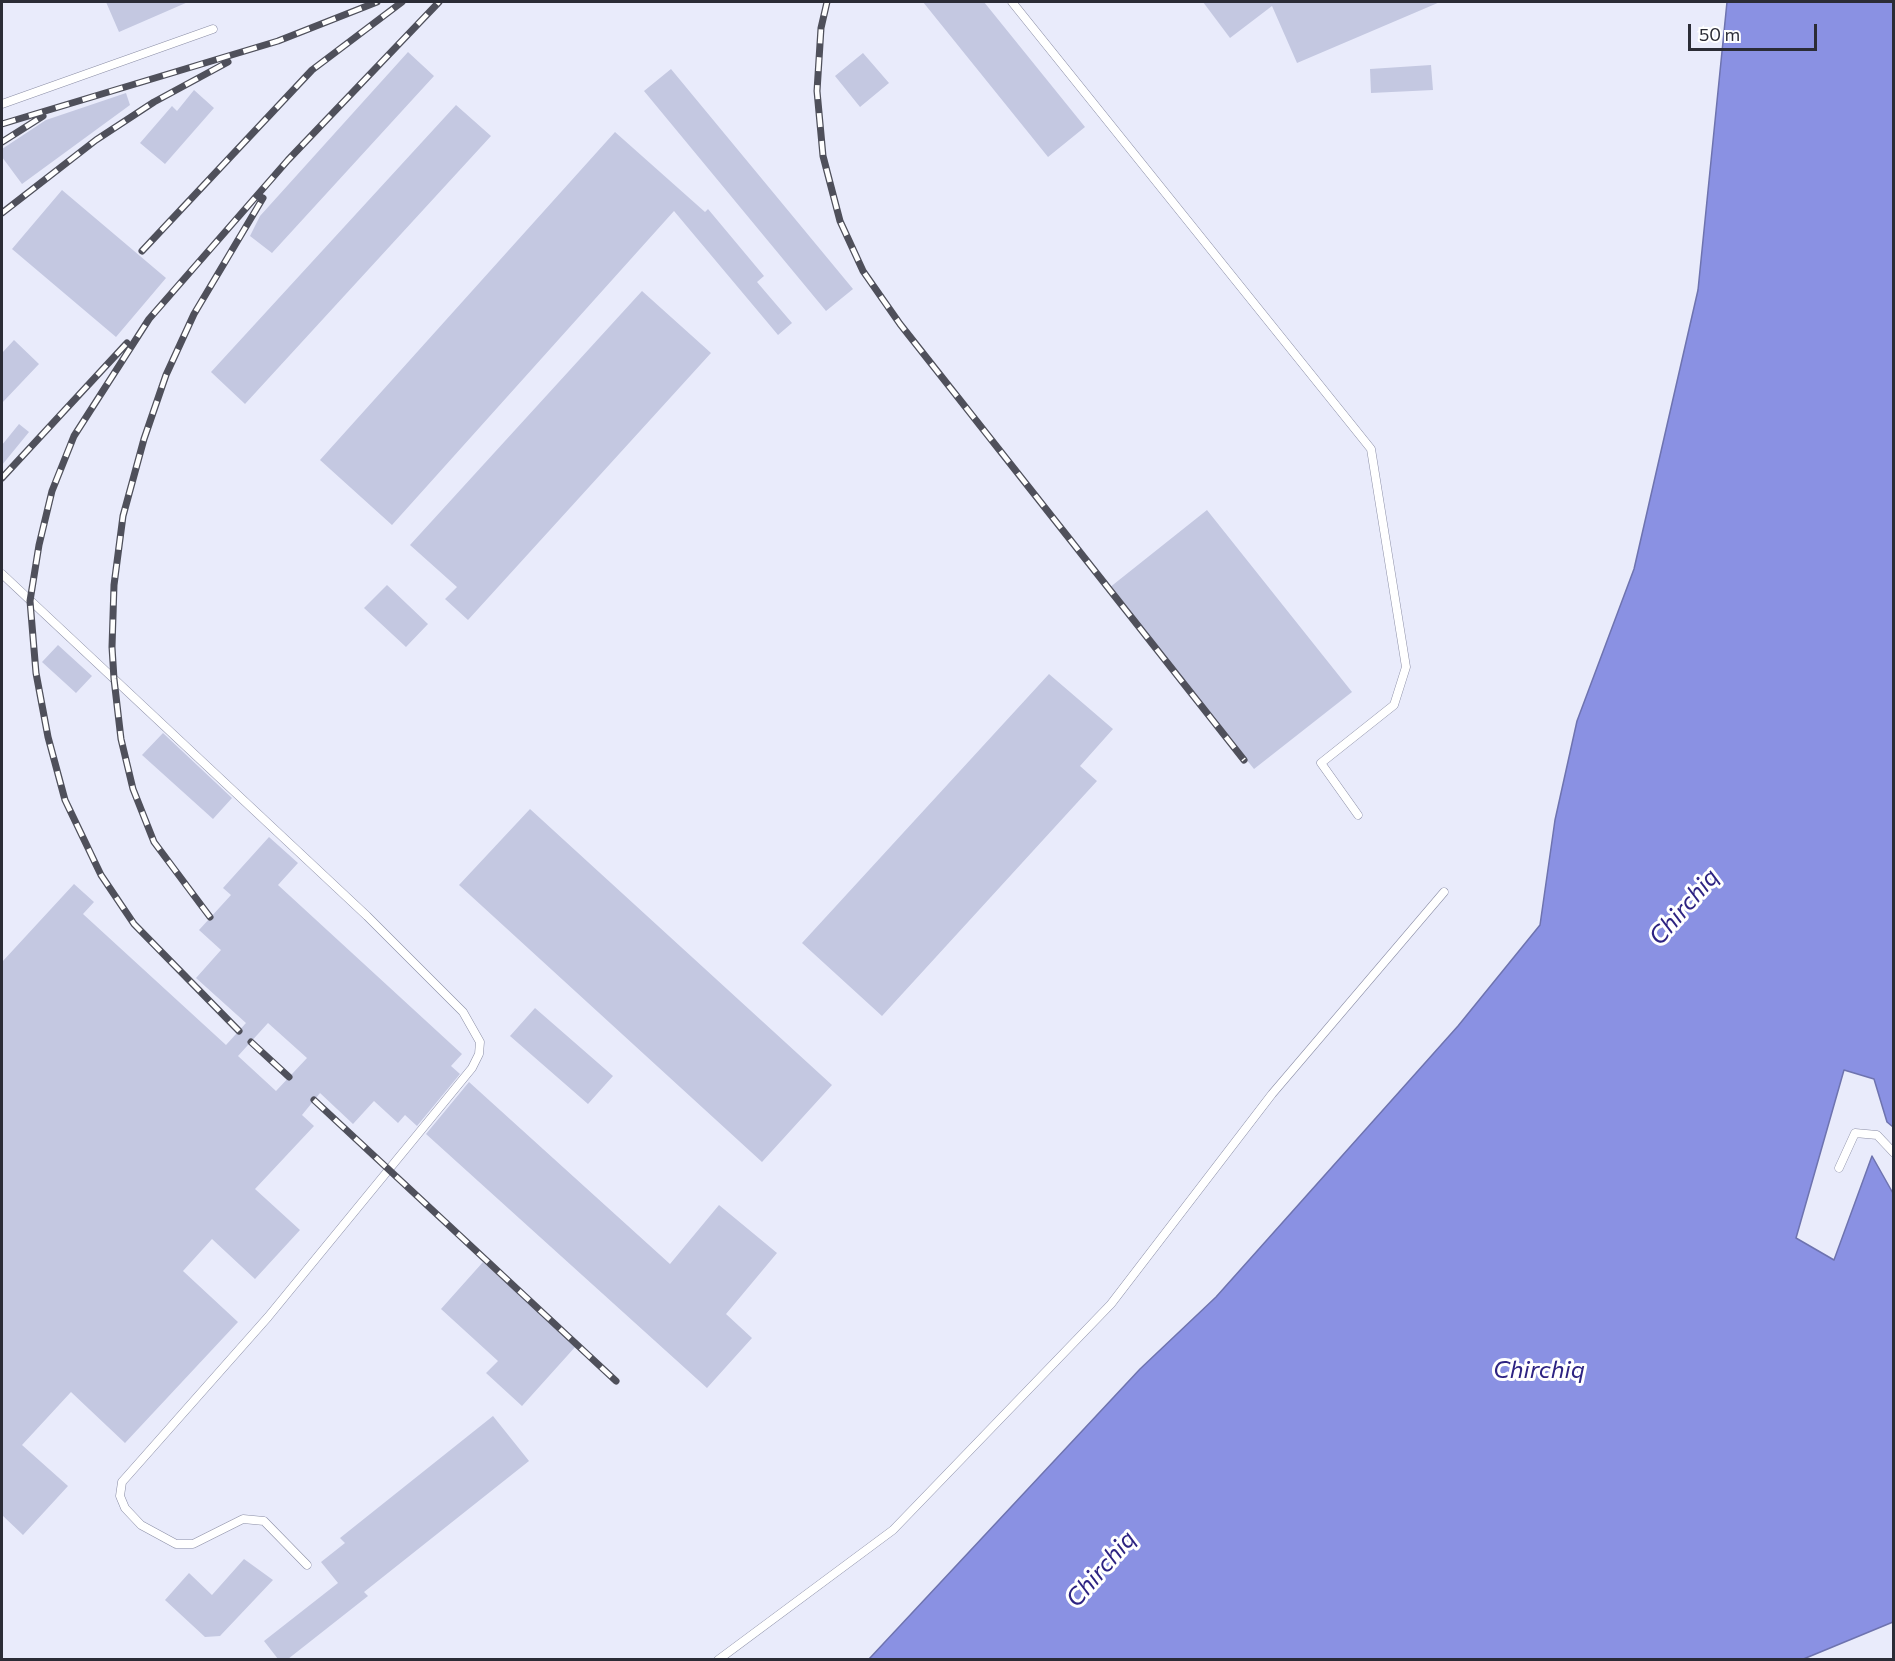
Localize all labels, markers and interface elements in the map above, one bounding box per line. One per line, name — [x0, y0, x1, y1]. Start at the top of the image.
scale bar — [1691, 12, 1820, 50]
text: 50 m — [1699, 23, 1740, 45]
water label: Chirchiq — [1643, 863, 1725, 951]
water label: Chirchiq — [1493, 1356, 1585, 1384]
water label: Chirchiq — [1060, 1525, 1142, 1613]

